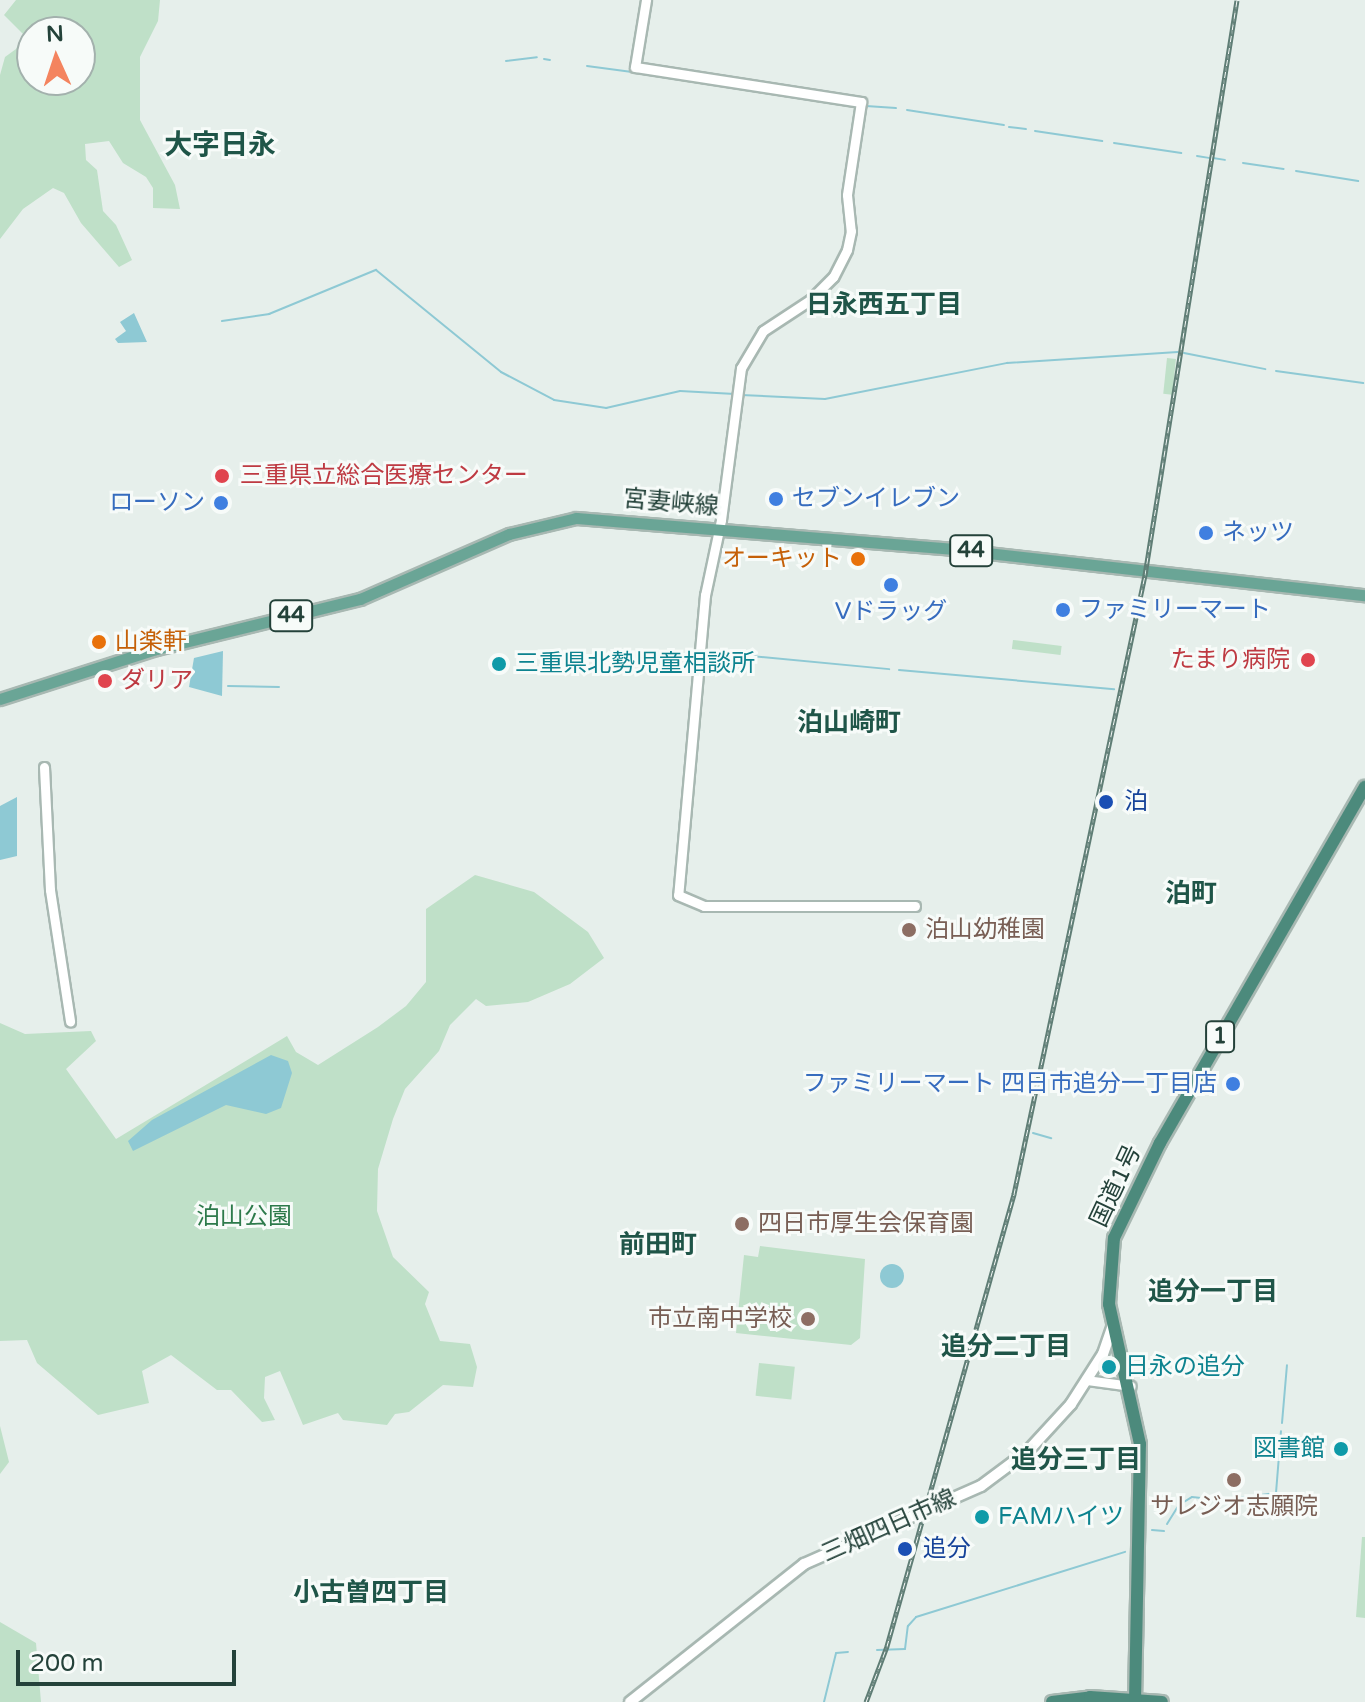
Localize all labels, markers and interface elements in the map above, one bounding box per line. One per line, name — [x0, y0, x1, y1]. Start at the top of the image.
north arrow — [16, 16, 96, 96]
text: N — [45, 21, 64, 47]
district label: 大字日永 — [164, 128, 276, 162]
district label: 日永西五丁目 — [806, 289, 962, 321]
place label: 三重県立総合医療センター — [240, 462, 528, 490]
marker: 三重県立総合医療センター — [211, 465, 233, 487]
street label: 宮妻峡線 — [622, 484, 720, 522]
place label: セブンイレブン — [792, 485, 960, 513]
place label: ローソン — [109, 489, 205, 517]
marker: セブンイレブン — [767, 490, 785, 508]
marker: ローソン — [212, 494, 230, 512]
place label: ネッツ — [1222, 519, 1294, 547]
marker: ネッツ — [1197, 524, 1215, 542]
road number: 44 — [949, 533, 993, 569]
place label: オーキット — [722, 545, 842, 573]
marker: オーキット — [849, 550, 867, 568]
marker: Vドラッグ — [882, 576, 900, 594]
place label: ファミリーマート — [1079, 596, 1271, 624]
road number: 44 — [269, 598, 313, 634]
place label: Vドラッグ — [835, 598, 947, 626]
marker: ファミリーマート — [1054, 601, 1072, 619]
place label: 山楽軒 — [115, 628, 187, 656]
marker: 山楽軒 — [90, 633, 108, 651]
place label: たまり病院 — [1170, 646, 1290, 674]
marker: たまり病院 — [1297, 649, 1319, 671]
place label: 三重県北勢児童相談所 — [515, 650, 755, 678]
marker: 三重県北勢児童相談所 — [490, 655, 508, 673]
place label: ダリア — [121, 667, 193, 695]
marker: ダリア — [96, 672, 114, 690]
district label: 泊山崎町 — [797, 707, 901, 739]
place label: 泊 — [1124, 788, 1148, 816]
marker: 泊 — [1095, 791, 1117, 813]
district label: 泊町 — [1165, 878, 1217, 910]
place label: 泊山幼稚園 — [925, 916, 1045, 944]
marker: 泊山幼稚園 — [900, 921, 918, 939]
road number: 1 — [1204, 1019, 1236, 1055]
place label: ファミリーマート 四日市追分一丁目店 — [803, 1070, 1217, 1098]
marker: ファミリーマート 四日市追分一丁目店 — [1224, 1075, 1242, 1093]
street label: 国道1号 — [1085, 1140, 1147, 1232]
park label: 泊山公園 — [196, 1203, 292, 1231]
place label: 四日市厚生会保育園 — [758, 1210, 974, 1238]
marker: 四日市厚生会保育園 — [733, 1215, 751, 1233]
district label: 前田町 — [619, 1229, 697, 1261]
district label: 追分一丁目 — [1148, 1276, 1278, 1308]
place label: 市立南中学校 — [648, 1305, 792, 1333]
marker: 市立南中学校 — [799, 1310, 817, 1328]
district label: 追分二丁目 — [941, 1331, 1071, 1363]
place label: 日永の追分 — [1125, 1353, 1245, 1381]
marker: 日永の追分 — [1100, 1358, 1118, 1376]
place label: 図書館 — [1253, 1435, 1325, 1463]
marker: 図書館 — [1332, 1440, 1350, 1458]
district label: 追分三丁目 — [1011, 1444, 1141, 1476]
marker: サレジオ志願院 — [1225, 1471, 1243, 1489]
street label: 三畑四日市線 — [817, 1484, 961, 1568]
place label: サレジオ志願院 — [1150, 1493, 1318, 1521]
place label: FAMハイツ — [998, 1503, 1124, 1531]
marker: FAMハイツ — [973, 1508, 991, 1526]
place label: 追分 — [923, 1535, 971, 1563]
marker: 追分 — [894, 1538, 916, 1560]
district label: 小古曽四丁目 — [293, 1577, 449, 1609]
scale bar — [20, 1634, 240, 1684]
text: 200 m — [30, 1649, 104, 1678]

